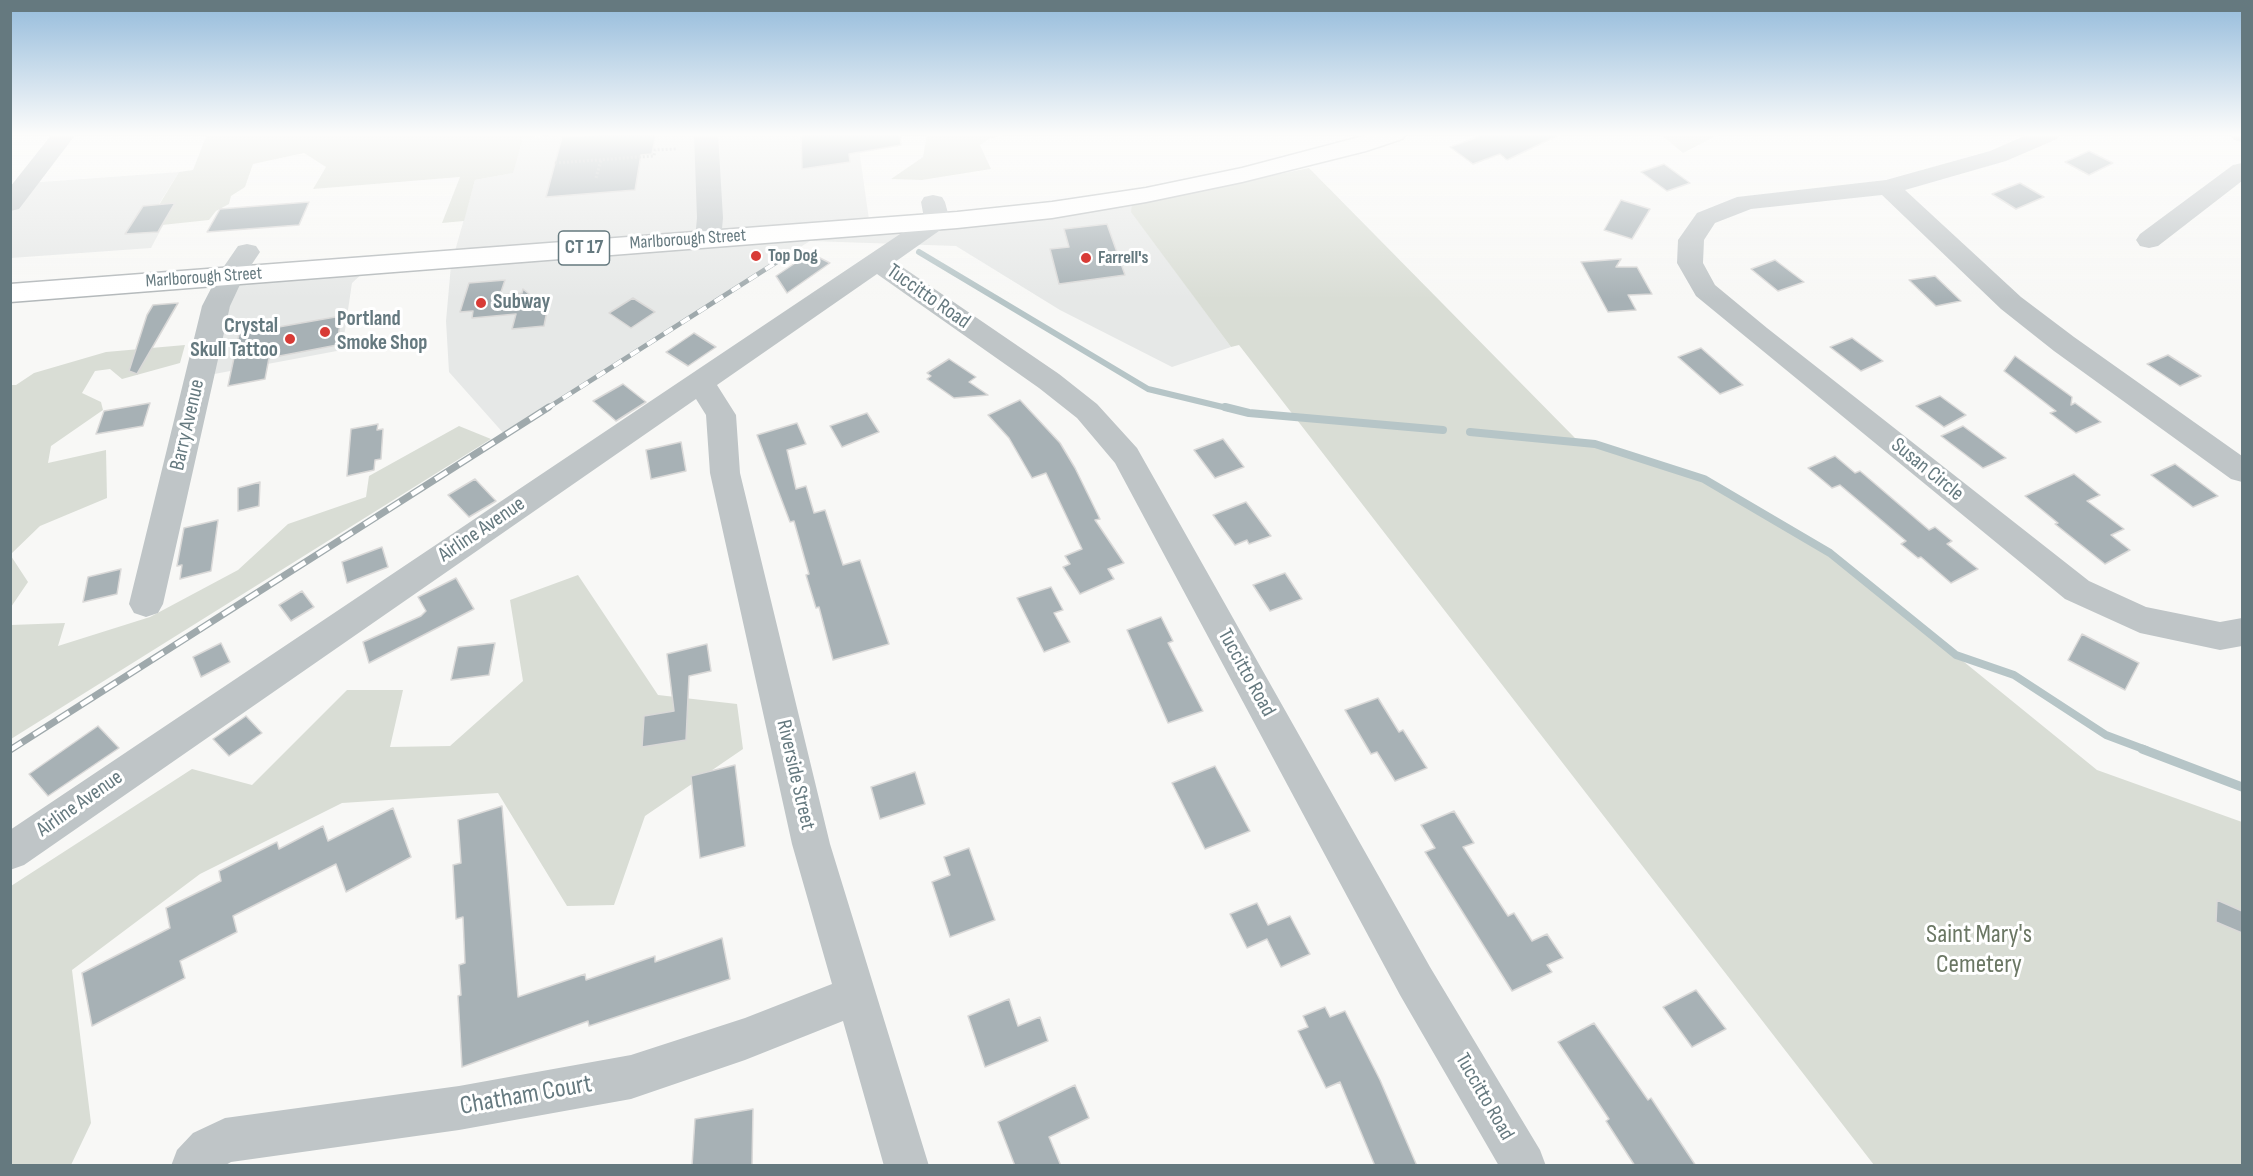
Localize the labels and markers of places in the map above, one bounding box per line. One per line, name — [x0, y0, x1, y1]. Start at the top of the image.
place label: Top Dog — [768, 245, 818, 267]
place label: Farrell's — [1098, 247, 1148, 269]
marker: Top Dog — [749, 249, 763, 263]
marker: Farrell's — [1079, 251, 1093, 265]
place label: Subway — [493, 290, 550, 316]
marker: Subway — [474, 296, 488, 310]
place label: Portland Smoke Shop — [337, 307, 427, 357]
place label: Crystal Skull Tattoo — [190, 314, 278, 364]
marker: Portland Smoke Shop — [318, 325, 332, 339]
marker: Crystal Skull Tattoo — [283, 332, 297, 346]

